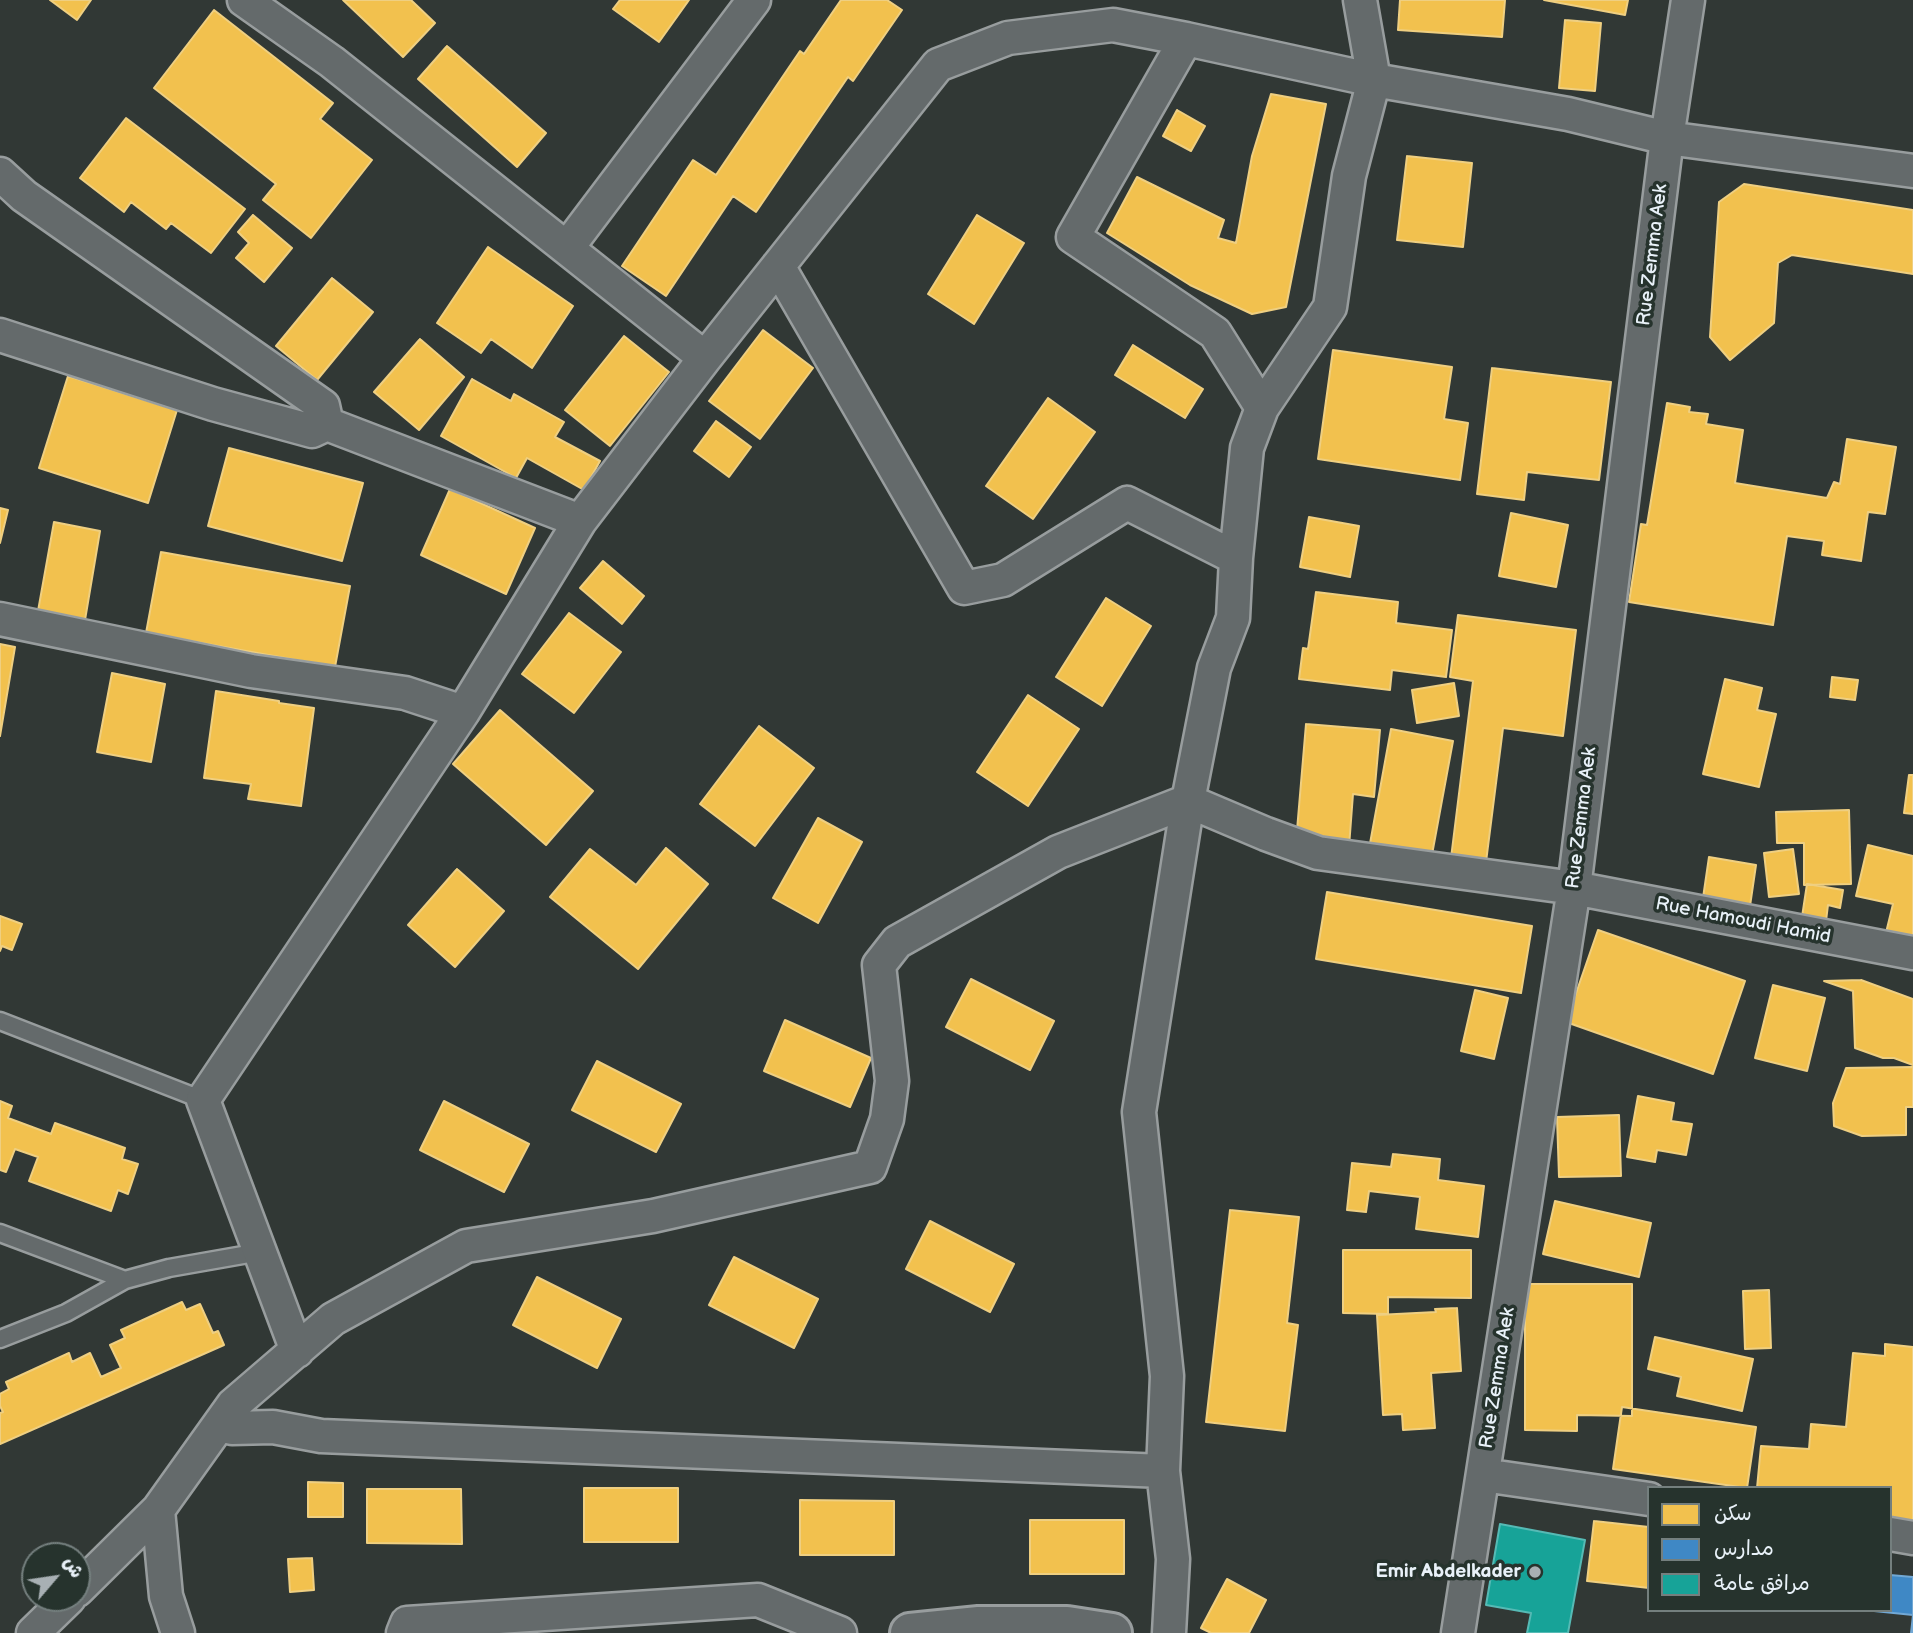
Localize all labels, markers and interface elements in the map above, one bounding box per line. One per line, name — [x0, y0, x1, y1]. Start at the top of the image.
street label: Rue Zemma Aek — [1633, 183, 1673, 327]
street label: Rue Zemma Aek — [1562, 746, 1602, 890]
street label: Rue Hamoudi Hamid — [1653, 893, 1833, 949]
street label: Rue Zemma Aek — [1476, 1306, 1520, 1450]
legend — [1647, 1486, 1892, 1612]
text: سكن — [1714, 1501, 1752, 1526]
text: مدارس — [1714, 1536, 1774, 1561]
north arrow — [21, 1542, 91, 1612]
text: ش — [58, 1553, 88, 1582]
place label: Emir Abdelkader — [1375, 1561, 1521, 1583]
marker: Emir Abdelkader — [1527, 1564, 1543, 1580]
text: مرافق عامة — [1714, 1571, 1810, 1596]

